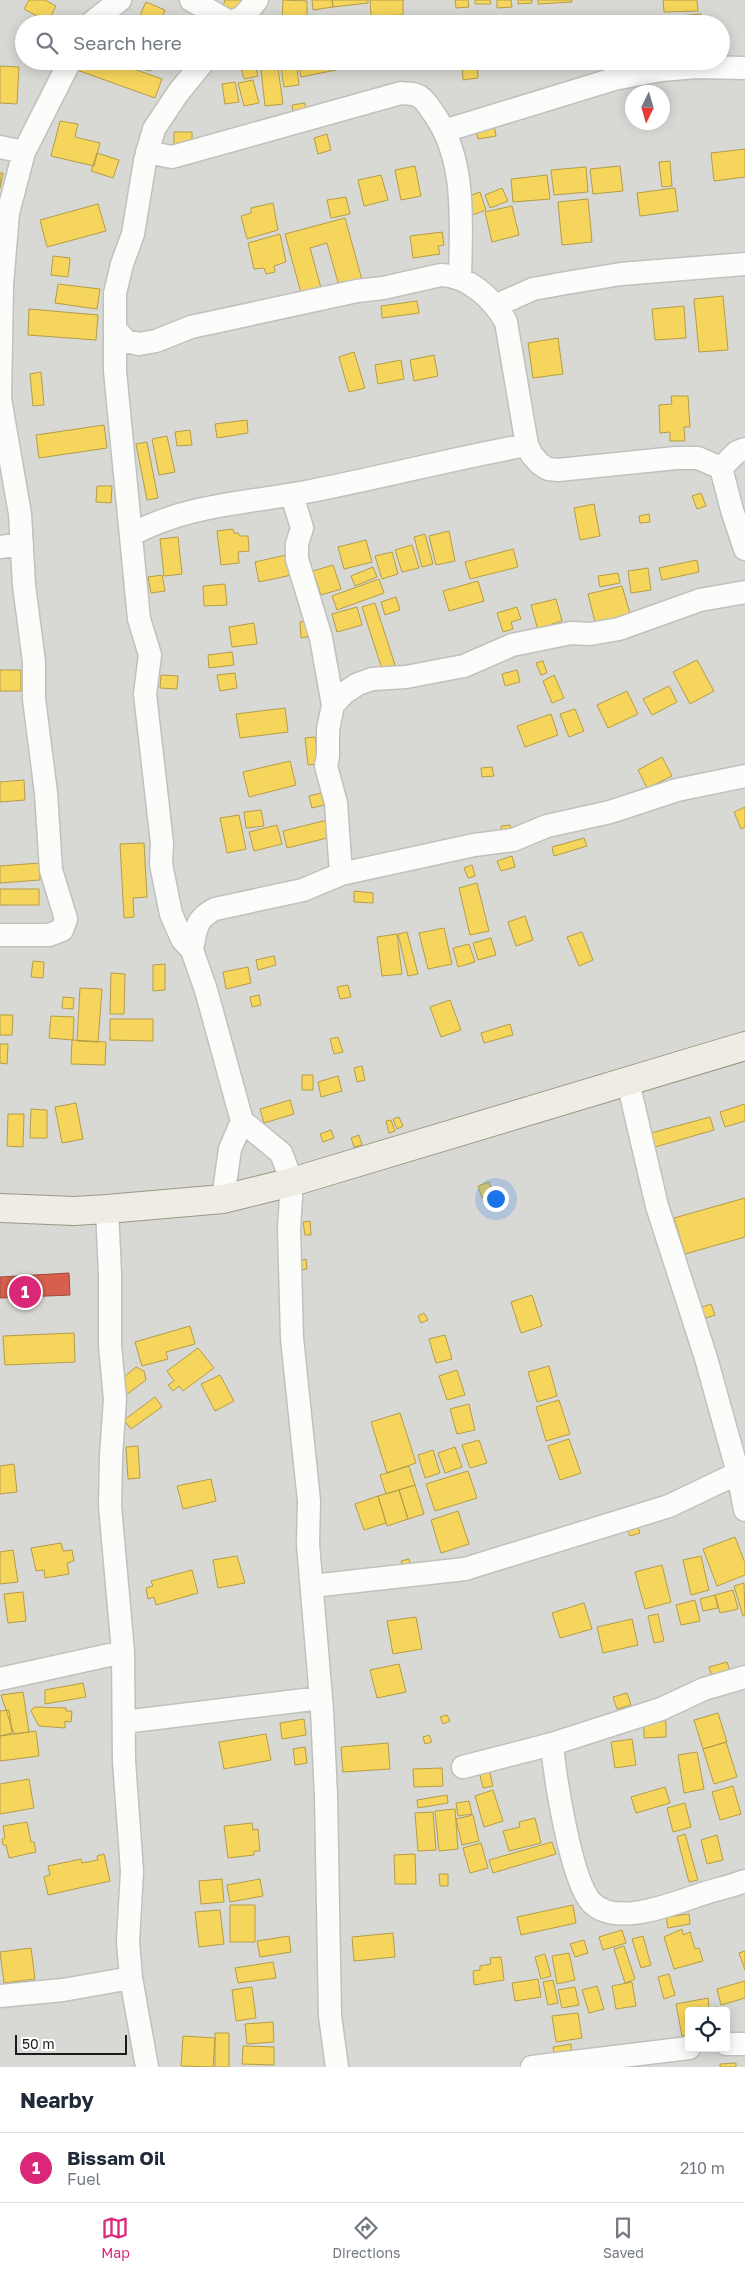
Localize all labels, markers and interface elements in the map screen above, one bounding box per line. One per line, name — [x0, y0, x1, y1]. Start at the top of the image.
search box — [15, 15, 730, 70]
icon: search — [33, 29, 61, 57]
text: Search here — [73, 31, 182, 54]
north arrow — [625, 85, 670, 130]
your location — [483, 1186, 509, 1212]
pin: 1 — [9, 1273, 41, 1311]
map controls — [685, 2007, 730, 2052]
button: locate — [685, 2007, 730, 2052]
scale bar — [15, 2032, 128, 2055]
text: 50 m — [22, 2035, 55, 2052]
text: Nearby — [20, 2087, 94, 2113]
text: Bissam Oil — [67, 2146, 165, 2169]
text: 1 — [32, 2158, 40, 2178]
text: 210 m — [680, 2158, 725, 2178]
text: Fuel — [67, 2169, 101, 2189]
tab: Map — [101, 2214, 130, 2261]
tab: Directions — [332, 2214, 401, 2261]
tab: Saved — [603, 2214, 644, 2261]

